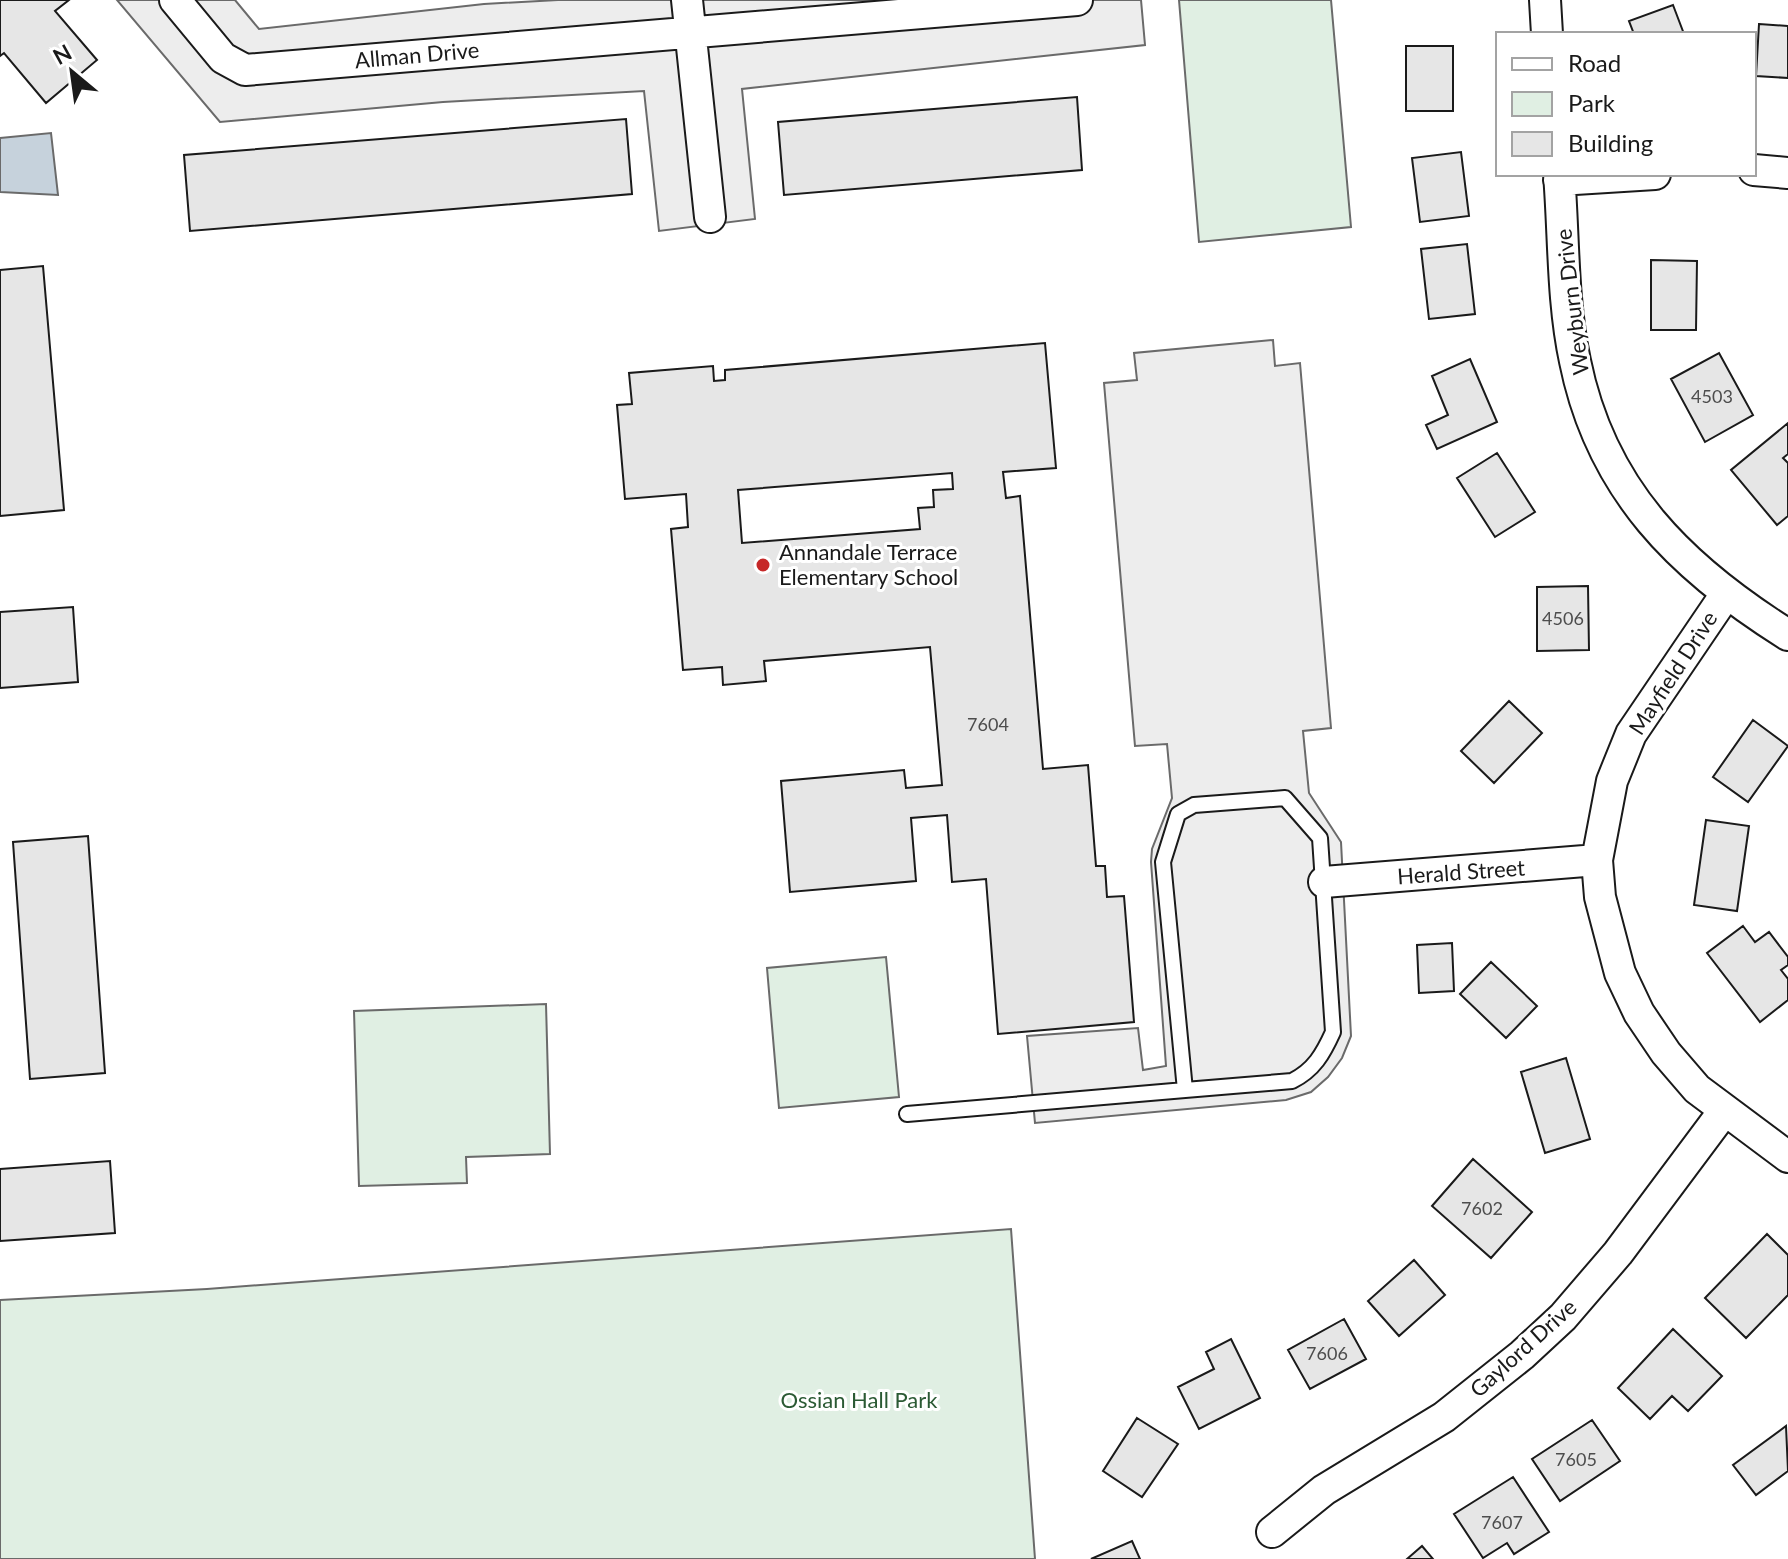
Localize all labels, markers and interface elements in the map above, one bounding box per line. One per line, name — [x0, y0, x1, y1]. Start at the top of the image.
north arrow — [32, 32, 112, 112]
legend — [1496, 32, 1756, 176]
street label: Allman Drive — [354, 36, 480, 73]
text: N — [48, 38, 76, 70]
text: Road — [1568, 48, 1621, 77]
text: Park — [1568, 88, 1616, 117]
text: Building — [1568, 128, 1653, 157]
street label: Weyburn Drive — [1549, 227, 1594, 377]
house number: 4503 — [1691, 385, 1733, 407]
place label: Annandale Terrace Elementary School — [779, 538, 958, 590]
marker: Annandale Terrace Elementary School — [754, 556, 772, 574]
street label: Mayfield Drive — [1623, 606, 1723, 740]
house number: 4506 — [1542, 607, 1584, 629]
house number: 7604 — [967, 713, 1009, 735]
street label: Herald Street — [1396, 854, 1526, 889]
house number: 7602 — [1461, 1197, 1503, 1219]
street label: Gaylord Drive — [1464, 1293, 1581, 1402]
house number: 7606 — [1306, 1342, 1348, 1364]
park label: Ossian Hall Park — [780, 1386, 938, 1413]
house number: 7605 — [1555, 1448, 1597, 1470]
house number: 7607 — [1481, 1511, 1523, 1533]

